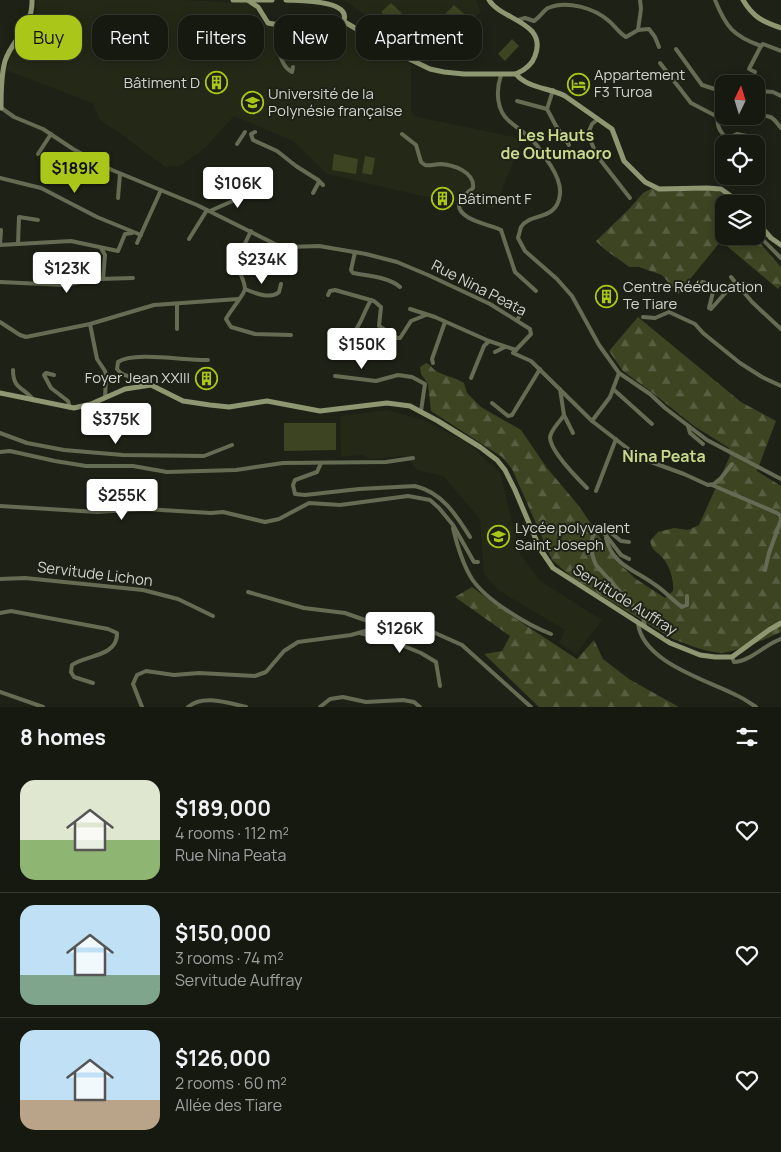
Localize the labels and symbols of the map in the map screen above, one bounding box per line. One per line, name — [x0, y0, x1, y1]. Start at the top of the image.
place label: Appartement F3 Turoa — [594, 64, 685, 102]
building icon: Bâtiment D — [204, 71, 228, 95]
place label: Bâtiment D — [124, 72, 200, 93]
hotel icon: Appartement F3 Turoa — [566, 72, 590, 96]
north arrow — [715, 75, 765, 125]
place label: Université de la Polynésie française — [268, 83, 403, 121]
school or university icon: Université de la Polynésie française — [240, 91, 264, 115]
district label: Les Hauts de Outumaoro — [500, 124, 612, 164]
pin: $189K — [40, 152, 110, 194]
pin: $106K — [203, 166, 273, 209]
building icon: Bâtiment F — [430, 187, 454, 211]
place label: Bâtiment F — [458, 188, 532, 209]
pin: $234K — [227, 242, 297, 285]
pin: $123K — [32, 252, 102, 294]
street label: Rue Nina Peata — [428, 254, 531, 321]
place label: Centre Rééducation Te Tiare — [623, 276, 763, 314]
building icon: Centre Rééducation Te Tiare — [595, 284, 619, 308]
pin: $150K — [327, 328, 397, 370]
building icon: Foyer Jean XXIII — [194, 366, 218, 390]
place label: Foyer Jean XXIII — [85, 367, 190, 388]
pin: $375K — [81, 402, 151, 445]
district label: Nina Peata — [622, 445, 706, 467]
pin: $255K — [87, 478, 157, 521]
place label: Lycée polyvalent Saint Joseph — [515, 517, 630, 555]
school or university icon: Lycée polyvalent Saint Joseph — [487, 525, 511, 549]
street label: Servitude Lichon — [36, 556, 154, 591]
street label: Servitude Auffray — [569, 559, 682, 640]
pin: $126K — [365, 612, 435, 654]

